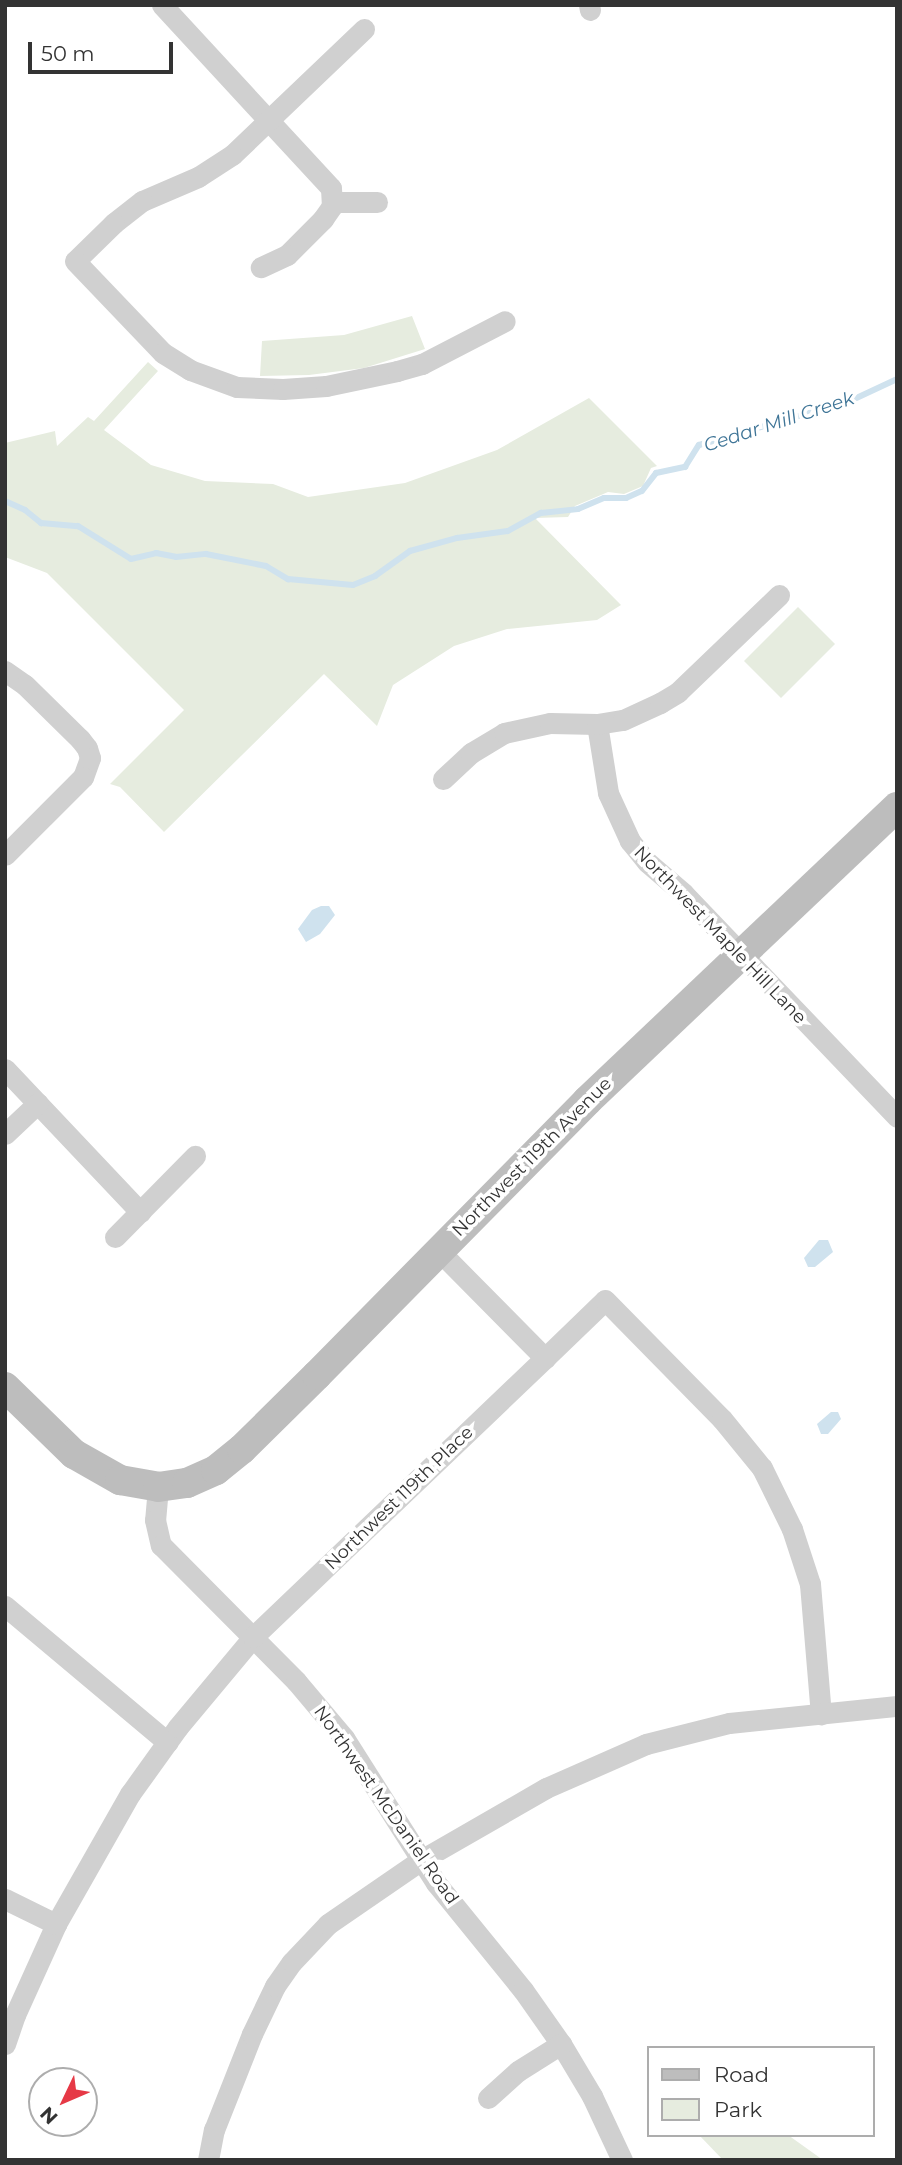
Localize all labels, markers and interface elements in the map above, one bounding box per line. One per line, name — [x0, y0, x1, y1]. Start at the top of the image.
scale bar — [32, 28, 177, 72]
text: 50 m — [41, 41, 95, 66]
water label: Cedar Mill Creek — [701, 387, 857, 457]
street label: Northwest Maple Hill Lane — [629, 842, 811, 1028]
street label: Northwest 119th Avenue — [448, 1073, 616, 1241]
street label: Northwest 119th Place — [320, 1422, 478, 1574]
street label: Northwest McDaniel Road — [309, 1702, 463, 1908]
legend — [646, 2046, 874, 2137]
text: Road — [714, 2062, 769, 2087]
north arrow — [28, 2067, 98, 2137]
text: Park — [714, 2097, 762, 2122]
text: N — [35, 2102, 63, 2129]

